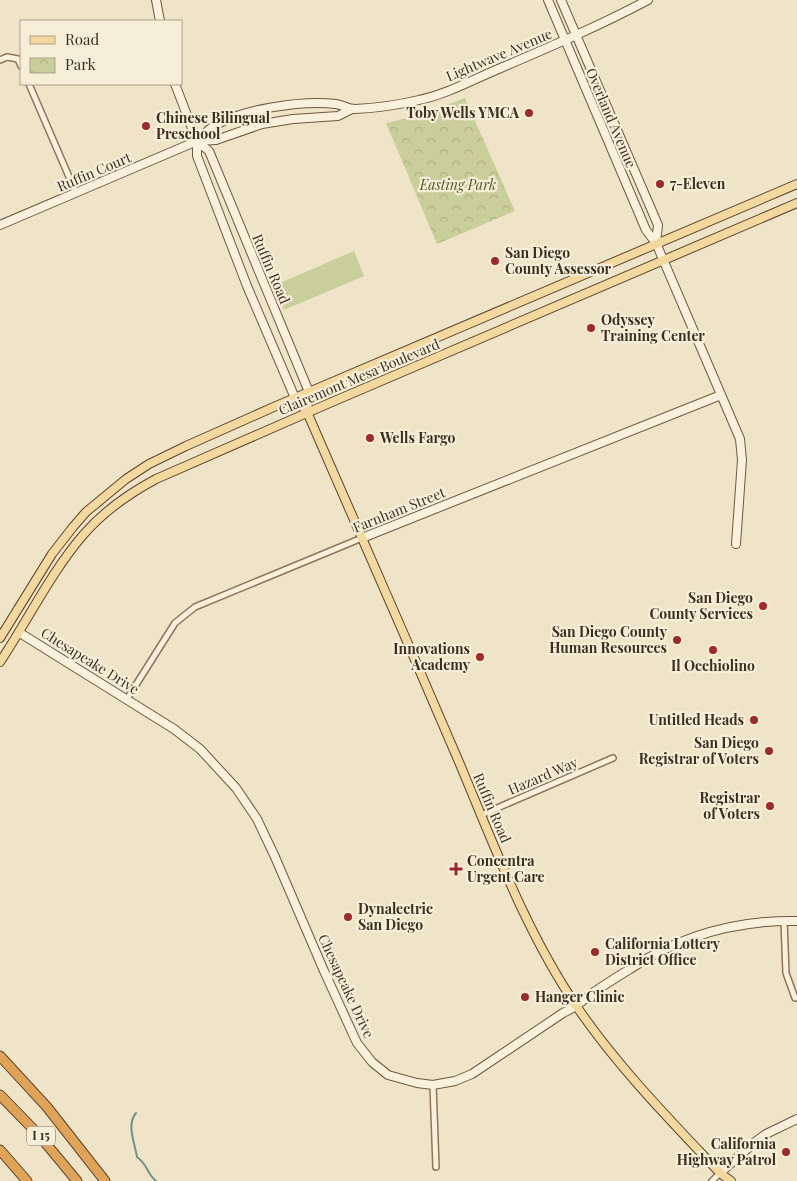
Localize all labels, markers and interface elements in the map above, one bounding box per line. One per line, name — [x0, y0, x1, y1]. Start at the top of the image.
legend — [20, 20, 182, 85]
street label: Lightwave Avenue — [443, 24, 555, 85]
text: Road — [65, 29, 99, 49]
text: Park — [65, 54, 97, 74]
street label: Overland Avenue — [582, 65, 641, 171]
place label: Toby Wells YMCA — [406, 103, 520, 122]
marker: Toby Wells YMCA — [523, 107, 535, 119]
place label: Chinese Bilingual Preschool — [156, 108, 271, 143]
marker: Chinese Bilingual Preschool — [140, 120, 152, 132]
street label: Ruffin Court — [54, 147, 135, 196]
place label: 7-Eleven — [670, 174, 726, 193]
park label: Easting Park — [419, 175, 496, 194]
marker: 7-Eleven — [654, 178, 666, 190]
street label: Ruffin Road — [248, 231, 295, 307]
place label: San Diego County Assessor — [505, 243, 612, 278]
marker: San Diego County Assessor — [489, 255, 501, 267]
place label: Odyssey Training Center — [601, 310, 705, 345]
marker: Odyssey Training Center — [585, 322, 597, 334]
street label: Clairemont Mesa Boulevard — [275, 334, 442, 419]
place label: Wells Fargo — [379, 428, 456, 447]
marker: Wells Fargo — [364, 432, 376, 444]
street label: Farnham Street — [350, 482, 449, 537]
place label: San Diego County Services — [649, 588, 753, 623]
marker: San Diego County Services — [757, 600, 769, 612]
place label: San Diego County Human Resources — [549, 622, 668, 657]
street label: Chesapeake Drive — [38, 623, 143, 698]
marker: San Diego County Human Resources — [671, 634, 683, 646]
place label: Innovations Academy — [393, 639, 471, 674]
marker: Il Occhiolino — [707, 644, 719, 656]
marker: Innovations Academy — [474, 651, 486, 663]
place label: Il Occhiolino — [671, 656, 755, 675]
place label: Untitled Heads — [649, 710, 744, 729]
marker: Untitled Heads — [748, 714, 760, 726]
place label: San Diego Registrar of Voters — [639, 733, 759, 768]
marker: San Diego Registrar of Voters — [763, 745, 775, 757]
street label: Hazard Way — [505, 752, 581, 799]
street label: Ruffin Road — [469, 770, 516, 846]
place label: Registrar of Voters — [699, 788, 760, 823]
marker: Registrar of Voters — [764, 800, 776, 812]
place label: Concentra Urgent Care — [467, 851, 545, 886]
marker: Concentra Urgent Care — [449, 862, 463, 876]
place label: Dynalectric San Diego — [358, 899, 433, 934]
marker: Dynalectric San Diego — [342, 911, 354, 923]
street label: Chesapeake Drive — [314, 931, 379, 1041]
place label: California Lottery District Office — [605, 934, 721, 969]
marker: California Lottery District Office — [589, 946, 601, 958]
place label: Hanger Clinic — [535, 987, 624, 1006]
marker: Hanger Clinic — [519, 991, 531, 1003]
road number: I 15 — [27, 1126, 55, 1146]
place label: California Highway Patrol — [677, 1134, 777, 1169]
marker: California Highway Patrol — [780, 1146, 792, 1158]

